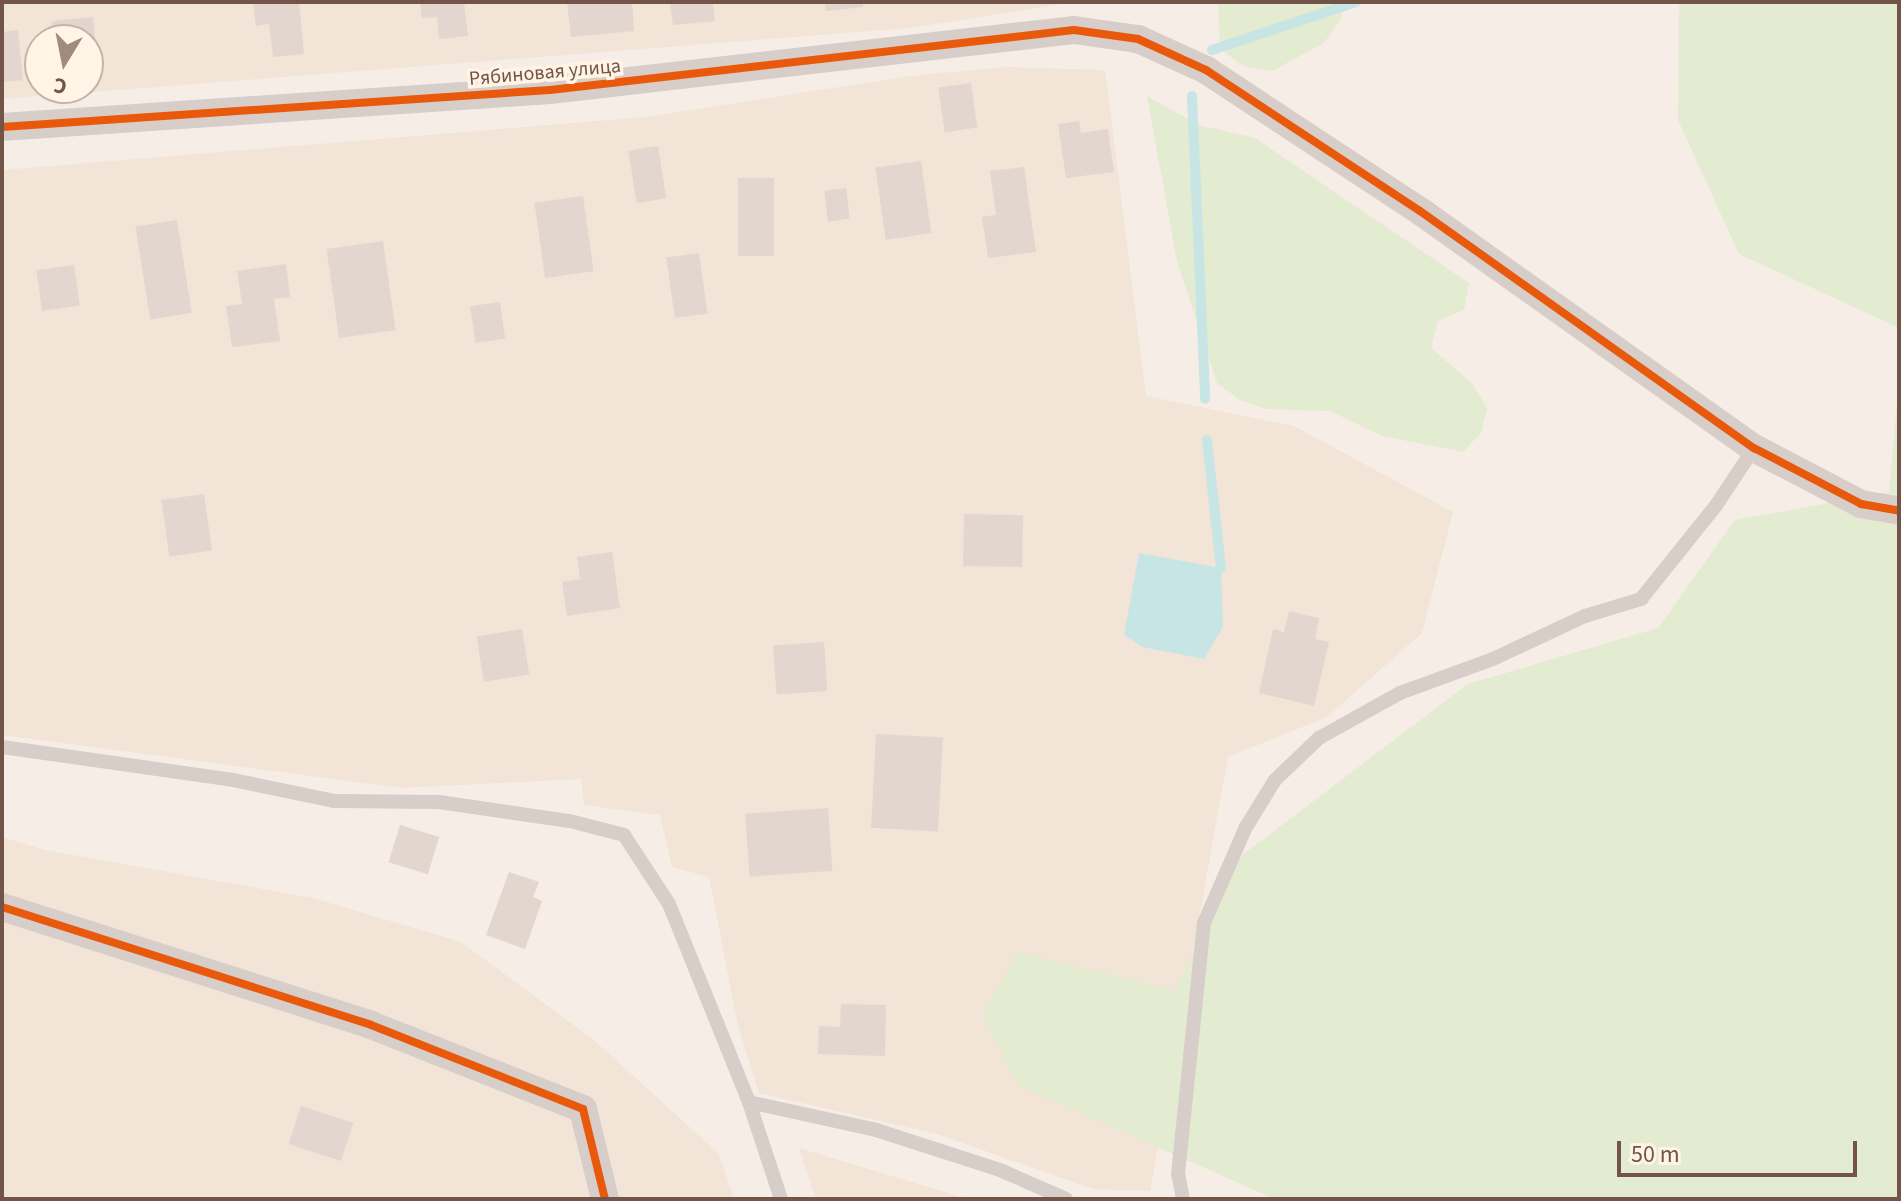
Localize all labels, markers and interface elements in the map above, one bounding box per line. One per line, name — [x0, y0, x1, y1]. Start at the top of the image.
north arrow — [24, 24, 104, 104]
street label: Рябиновая улица — [468, 54, 622, 92]
text: С — [51, 69, 69, 103]
scale bar — [1621, 1125, 1861, 1175]
text: 50 m — [1631, 1137, 1680, 1172]

